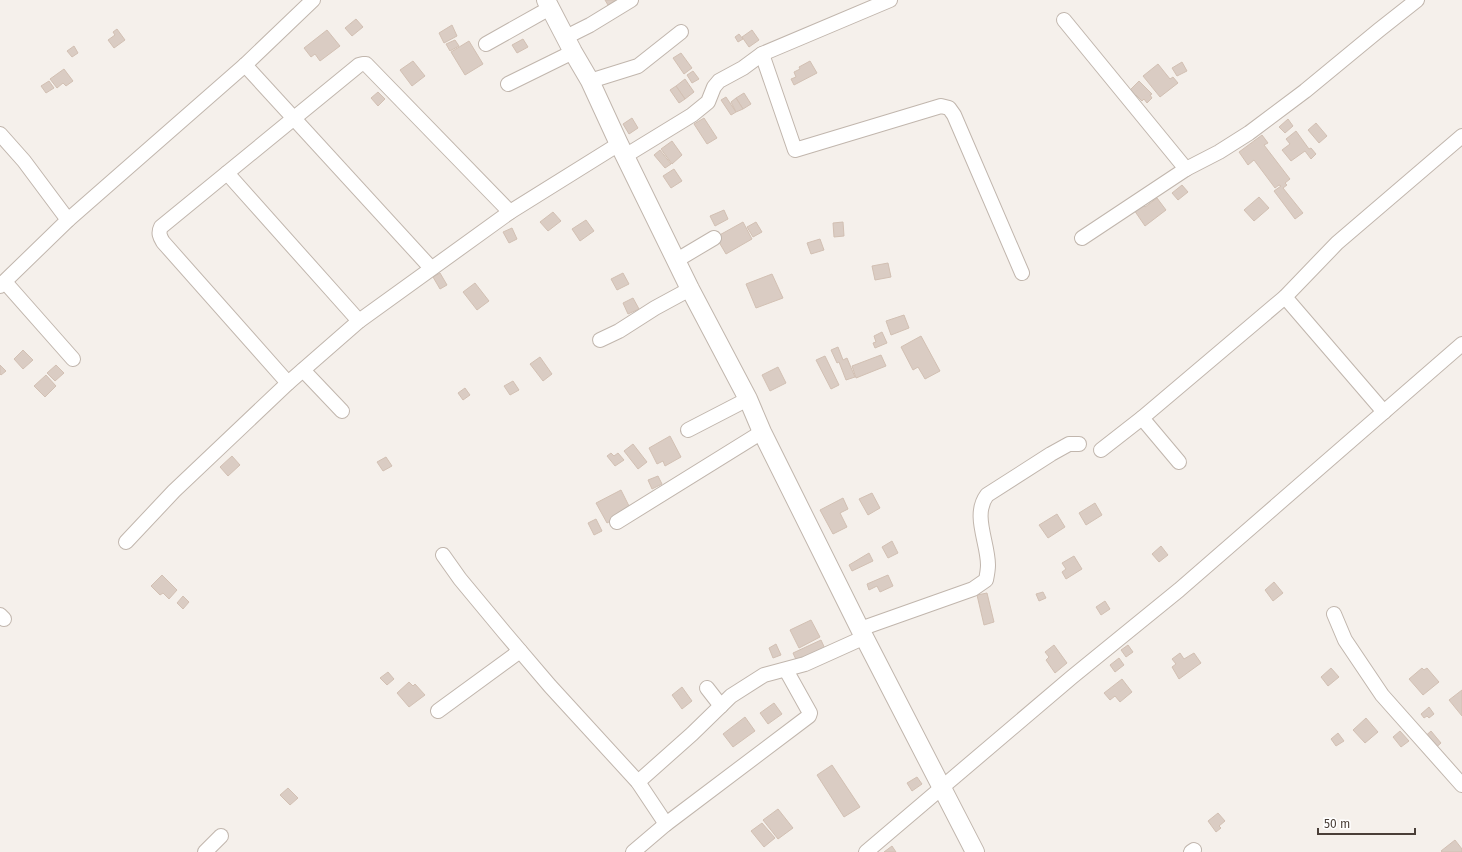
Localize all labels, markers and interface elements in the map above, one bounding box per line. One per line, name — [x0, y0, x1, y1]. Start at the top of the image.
scale bar — [1318, 810, 1415, 836]
text: 50 m — [1324, 817, 1350, 831]

